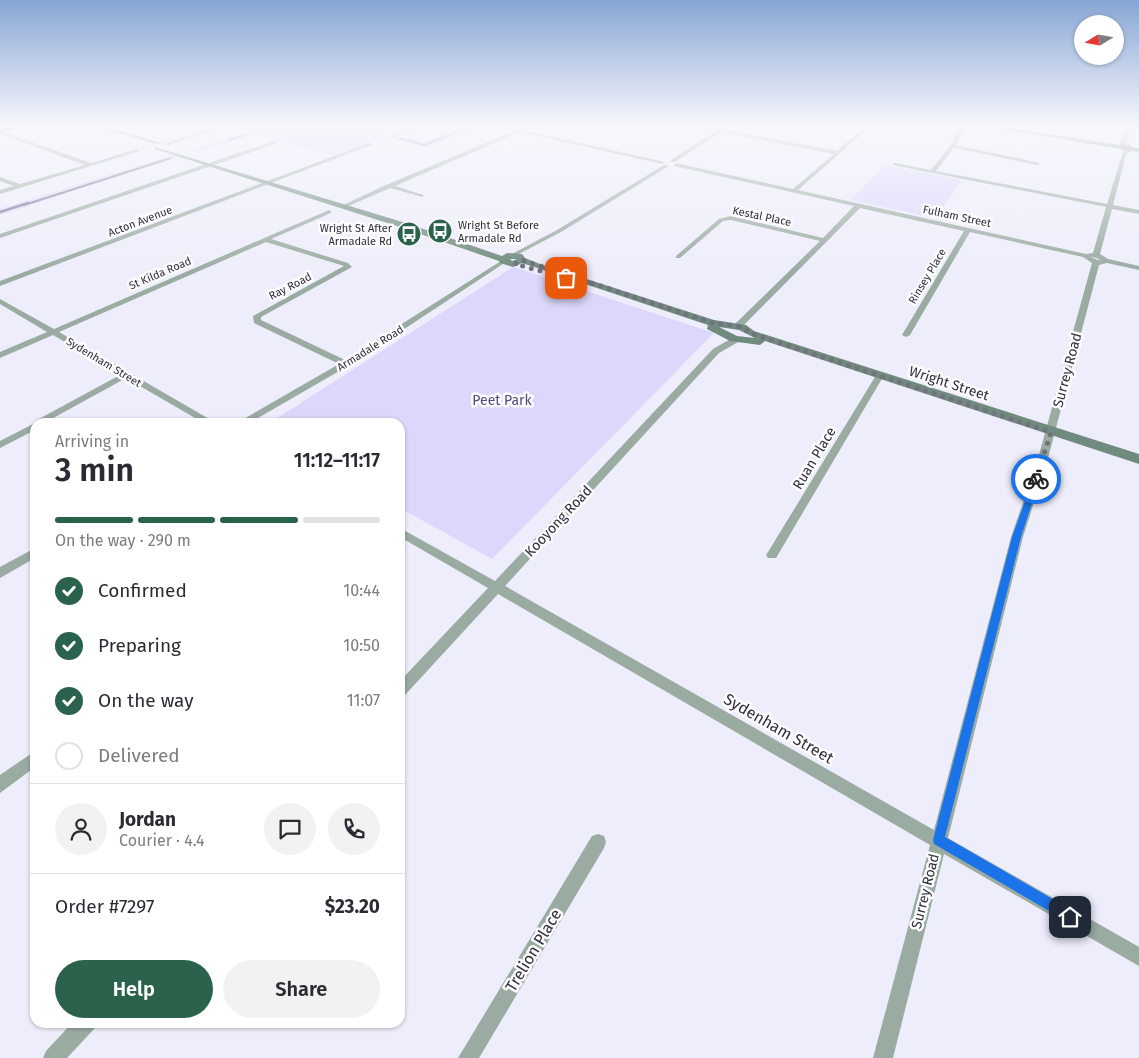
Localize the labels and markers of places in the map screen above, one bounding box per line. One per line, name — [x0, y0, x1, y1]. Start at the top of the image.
bus stop icon: Wright St Before Armadale Rd — [427, 218, 453, 244]
place label: Wright St Before Armadale Rd — [458, 219, 539, 245]
bus stop icon: Wright St After Armadale Rd — [396, 221, 422, 247]
place label: Wright St After Armadale Rd — [320, 222, 393, 248]
pin — [545, 257, 587, 299]
pin — [1049, 896, 1091, 938]

